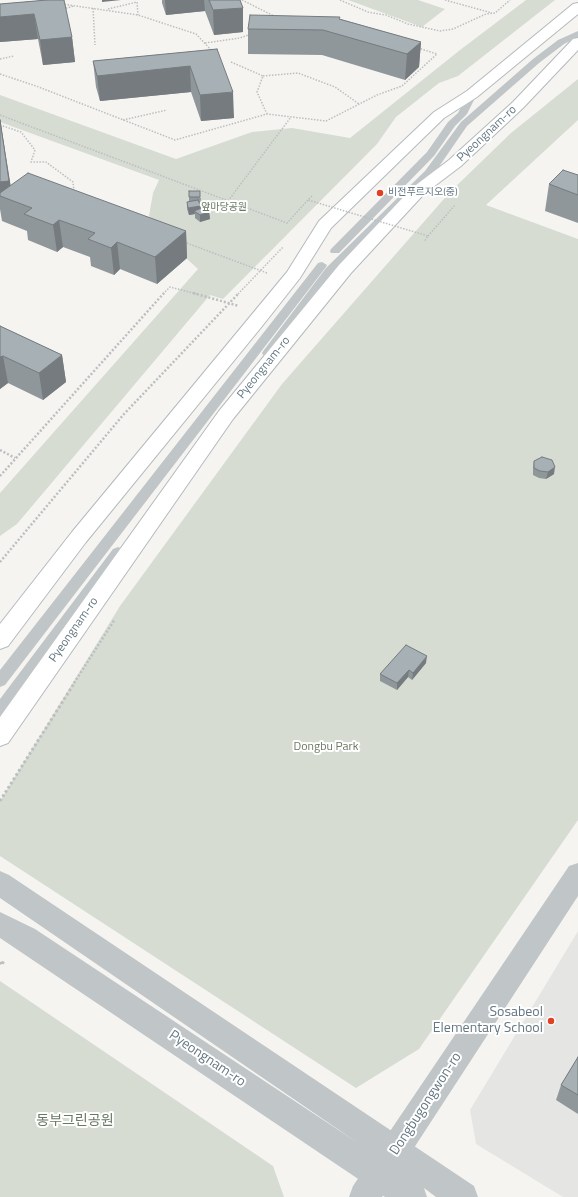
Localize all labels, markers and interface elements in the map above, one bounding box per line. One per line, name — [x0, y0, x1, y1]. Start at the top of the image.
street label: Pyeongnam-ro — [454, 103, 520, 165]
place label: 비전푸르지오(중) — [388, 187, 458, 199]
marker: 비전푸르지오(중) — [375, 188, 385, 198]
park label: 앞마당공원 — [201, 202, 247, 214]
street label: Pyeongnam-ro — [235, 334, 293, 402]
street label: Pyeongnam-ro — [46, 595, 102, 665]
park label: Dongbu Park — [294, 740, 358, 754]
place label: Sosabeol Elementary School — [433, 1005, 543, 1038]
marker: Sosabeol Elementary School — [546, 1016, 556, 1026]
street label: Pyeongnam-ro — [166, 1027, 248, 1091]
street label: Dongbugongwon-ro — [387, 1050, 465, 1158]
park label: 동부그린공원 — [36, 1114, 114, 1130]

